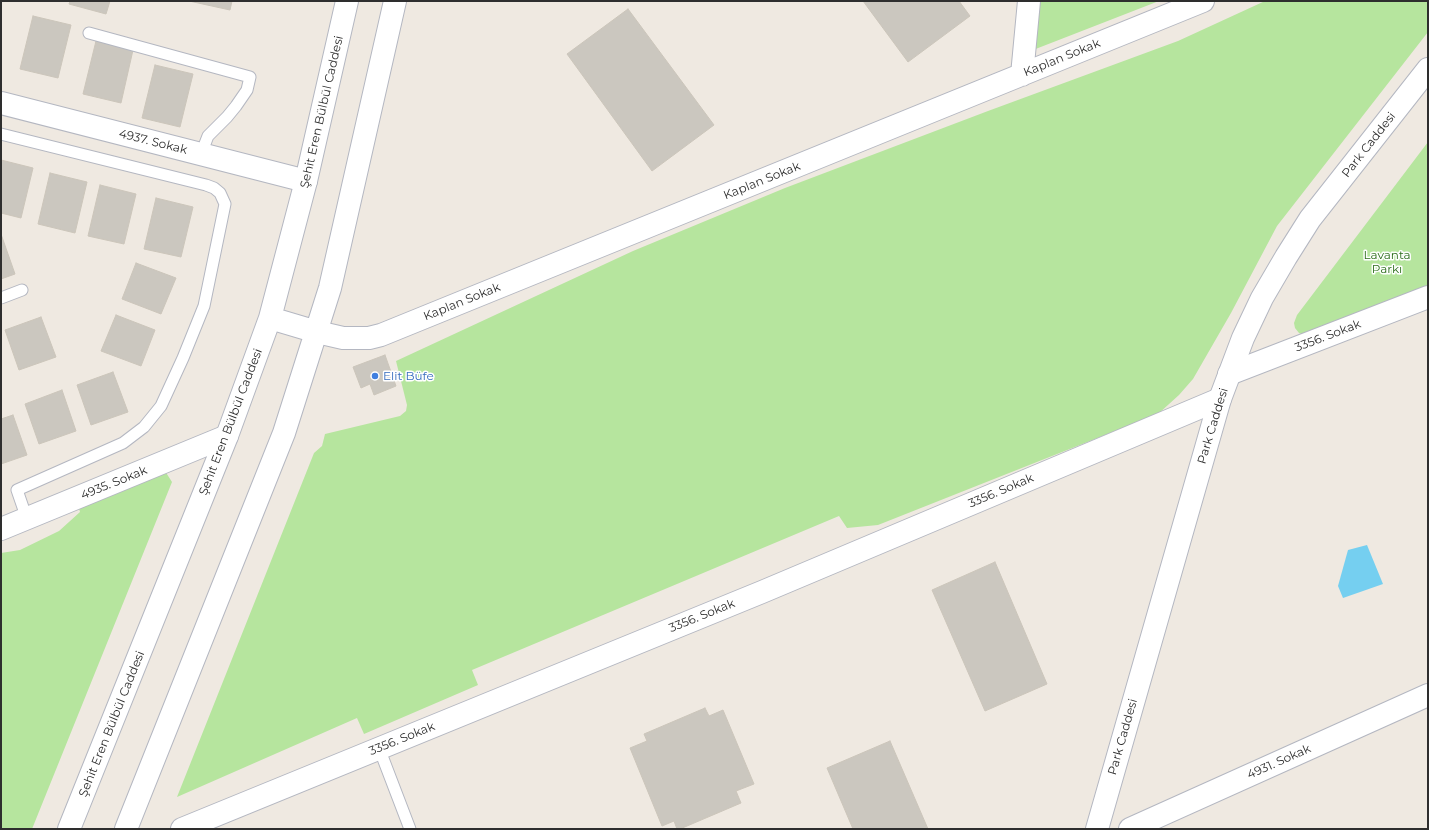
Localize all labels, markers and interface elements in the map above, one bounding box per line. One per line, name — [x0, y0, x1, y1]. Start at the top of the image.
street label: Şehit Eren Bülbül Caddesi — [297, 34, 347, 190]
street label: Kaplan Sokak — [1022, 36, 1102, 80]
street label: Park Caddesi — [1339, 110, 1399, 180]
street label: 4937. Sokak — [117, 127, 189, 157]
street label: Kaplan Sokak — [722, 159, 802, 203]
park label: Lavanta Parkı — [1363, 248, 1411, 276]
street label: Kaplan Sokak — [422, 280, 502, 324]
street label: 3356. Sokak — [1293, 317, 1363, 355]
street label: Şehit Eren Bülbül Caddesi — [196, 347, 266, 497]
place label: Elit Büfe — [383, 369, 434, 383]
marker: Elit Büfe — [370, 371, 380, 381]
street label: Park Caddesi — [1195, 386, 1231, 466]
street label: 4935. Sokak — [79, 463, 149, 503]
street label: 3356. Sokak — [966, 471, 1036, 511]
street label: 3356. Sokak — [667, 596, 737, 636]
street label: Şehit Eren Bülbül Caddesi — [76, 649, 148, 799]
street label: Park Caddesi — [1105, 697, 1141, 777]
street label: 3356. Sokak — [367, 719, 437, 759]
street label: 4931. Sokak — [1245, 742, 1313, 782]

